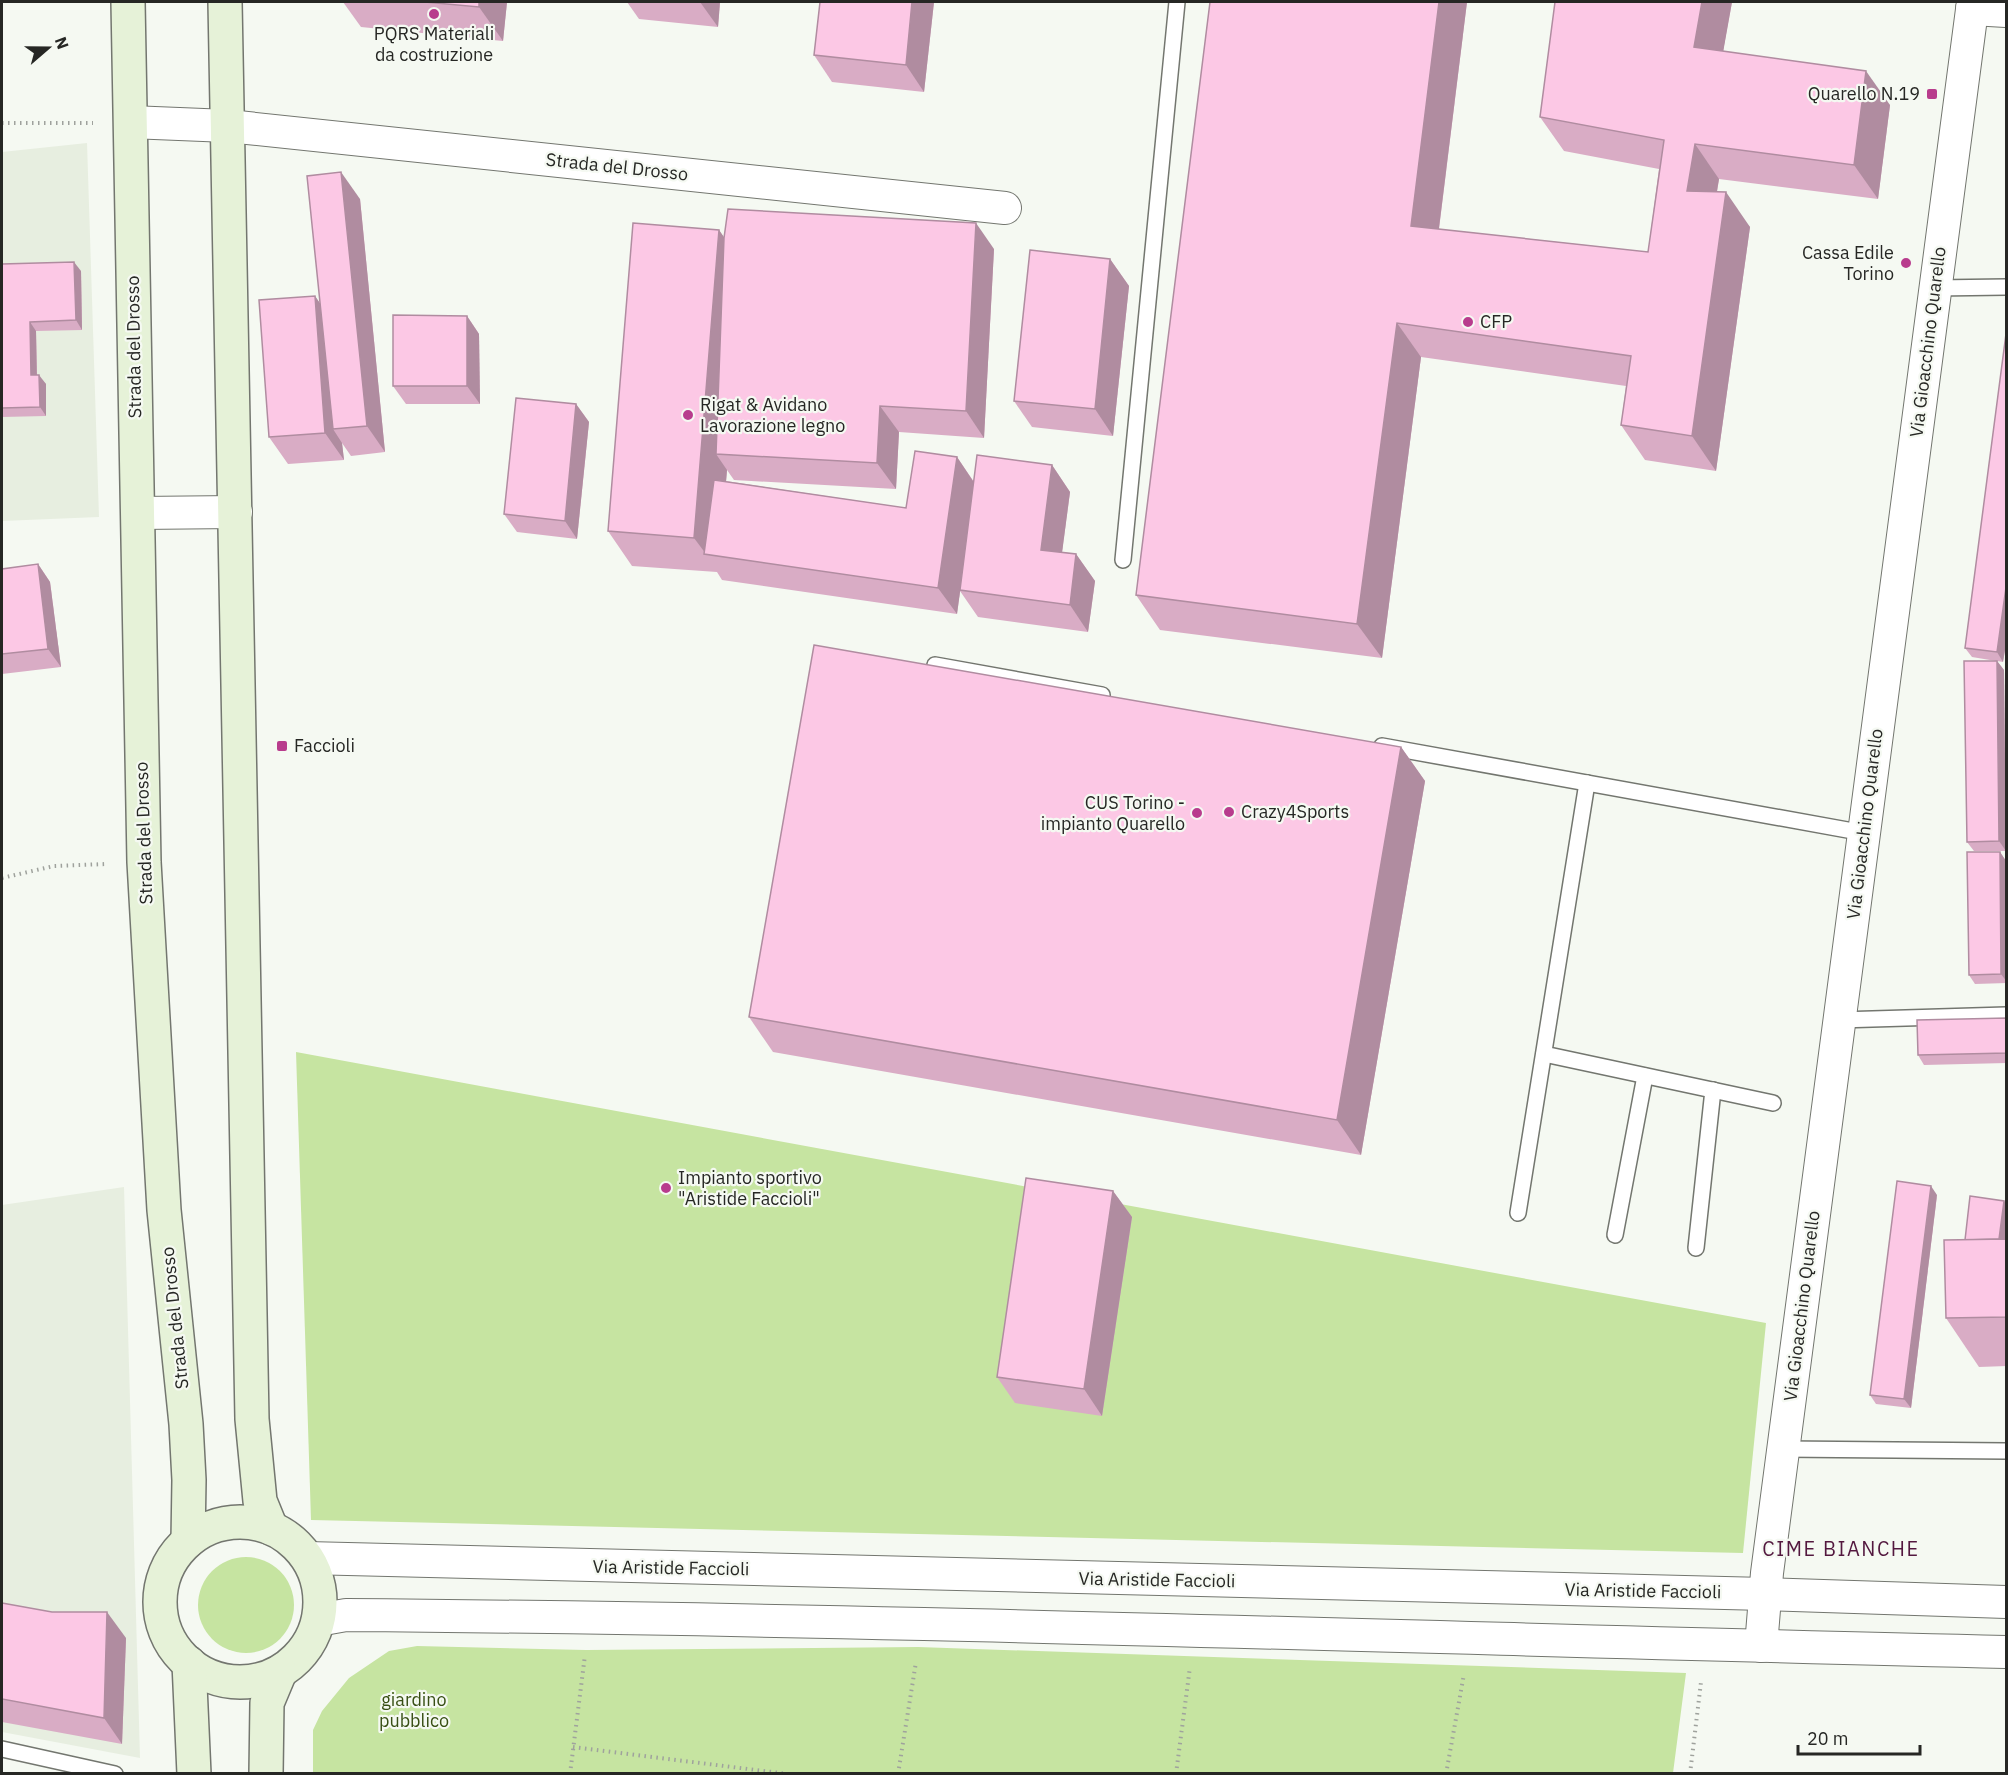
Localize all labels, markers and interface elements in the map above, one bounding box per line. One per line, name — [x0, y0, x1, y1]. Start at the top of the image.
marker: PQRS Materiali da costruzione — [427, 7, 441, 21]
north arrow — [18, 18, 78, 78]
place label: PQRS Materiali da costruzione — [374, 22, 494, 66]
text: N — [51, 34, 73, 52]
place label: Quarello N.19 — [1808, 82, 1920, 105]
marker: Quarello N.19 — [1925, 87, 1939, 101]
street label: Strada del Drosso — [545, 148, 689, 185]
place label: Cassa Edile Torino — [1802, 241, 1894, 285]
street label: Via Gioacchino Quarello — [1904, 245, 1951, 439]
marker: Cassa Edile Torino — [1899, 256, 1913, 270]
street label: Strada del Drosso — [121, 275, 146, 419]
place label: CFP — [1480, 310, 1512, 333]
marker: CFP — [1461, 315, 1475, 329]
place label: Rigat & Avidano Lavorazione legno — [700, 393, 845, 437]
marker: Rigat & Avidano Lavorazione legno — [681, 408, 695, 422]
street label: Via Gioacchino Quarello — [1841, 727, 1888, 921]
place label: Faccioli — [294, 734, 355, 757]
marker: Faccioli — [275, 739, 289, 753]
street label: Strada del Drosso — [130, 761, 157, 905]
place label: CUS Torino - impianto Quarello — [1041, 791, 1185, 835]
place label: Crazy4Sports — [1241, 800, 1349, 823]
marker: Crazy4Sports — [1222, 805, 1236, 819]
marker: CUS Torino - impianto Quarello — [1190, 806, 1204, 820]
place label: Impianto sportivo "Aristide Faccioli" — [678, 1166, 822, 1210]
marker: Impianto sportivo "Aristide Faccioli" — [659, 1181, 673, 1195]
street label: Via Gioacchino Quarello — [1778, 1209, 1825, 1403]
street label: Strada del Drosso — [156, 1246, 193, 1390]
district label: CIME BIANCHE — [1762, 1535, 1920, 1562]
street label: Via Aristide Faccioli — [592, 1555, 750, 1580]
street label: Via Aristide Faccioli — [1078, 1567, 1236, 1592]
street label: Via Aristide Faccioli — [1564, 1578, 1722, 1603]
park label: giardino pubblico — [379, 1688, 449, 1732]
scale bar — [1798, 1718, 1920, 1756]
text: 20 m — [1807, 1727, 1849, 1750]

